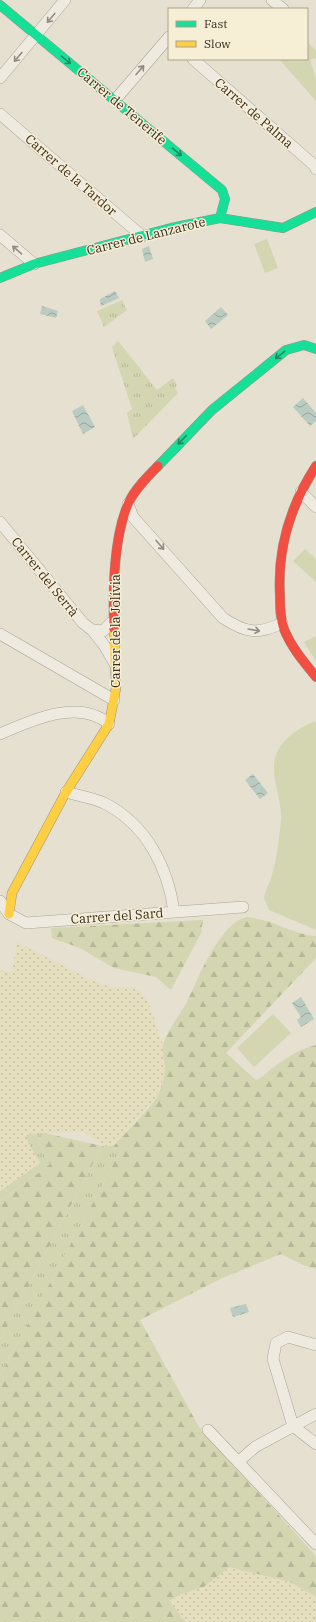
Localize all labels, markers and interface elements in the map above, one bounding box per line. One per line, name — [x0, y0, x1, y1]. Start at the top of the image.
legend — [168, 8, 308, 60]
one-way arrow — [46, 12, 55, 23]
text: Fast — [204, 16, 228, 31]
text: Slow — [204, 36, 231, 51]
one-way arrow — [13, 51, 22, 62]
one-way arrow — [61, 56, 72, 64]
street label: Carrer de Tenerife — [74, 64, 170, 148]
one-way arrow — [136, 65, 145, 75]
street label: Carrer de Palma — [211, 74, 297, 152]
street label: Carrer de la Tardor — [22, 130, 121, 220]
one-way arrow — [172, 147, 182, 156]
street label: Carrer de Lanzarote — [85, 213, 207, 259]
one-way arrow — [12, 245, 22, 254]
one-way arrow — [275, 351, 286, 359]
one-way arrow — [178, 435, 187, 445]
street label: Carrer del Serrà — [8, 534, 82, 620]
one-way arrow — [155, 540, 164, 551]
street label: Carrer de la Jolívia — [107, 574, 124, 688]
one-way arrow — [247, 627, 260, 635]
street label: Carrer del Sard — [70, 904, 164, 928]

